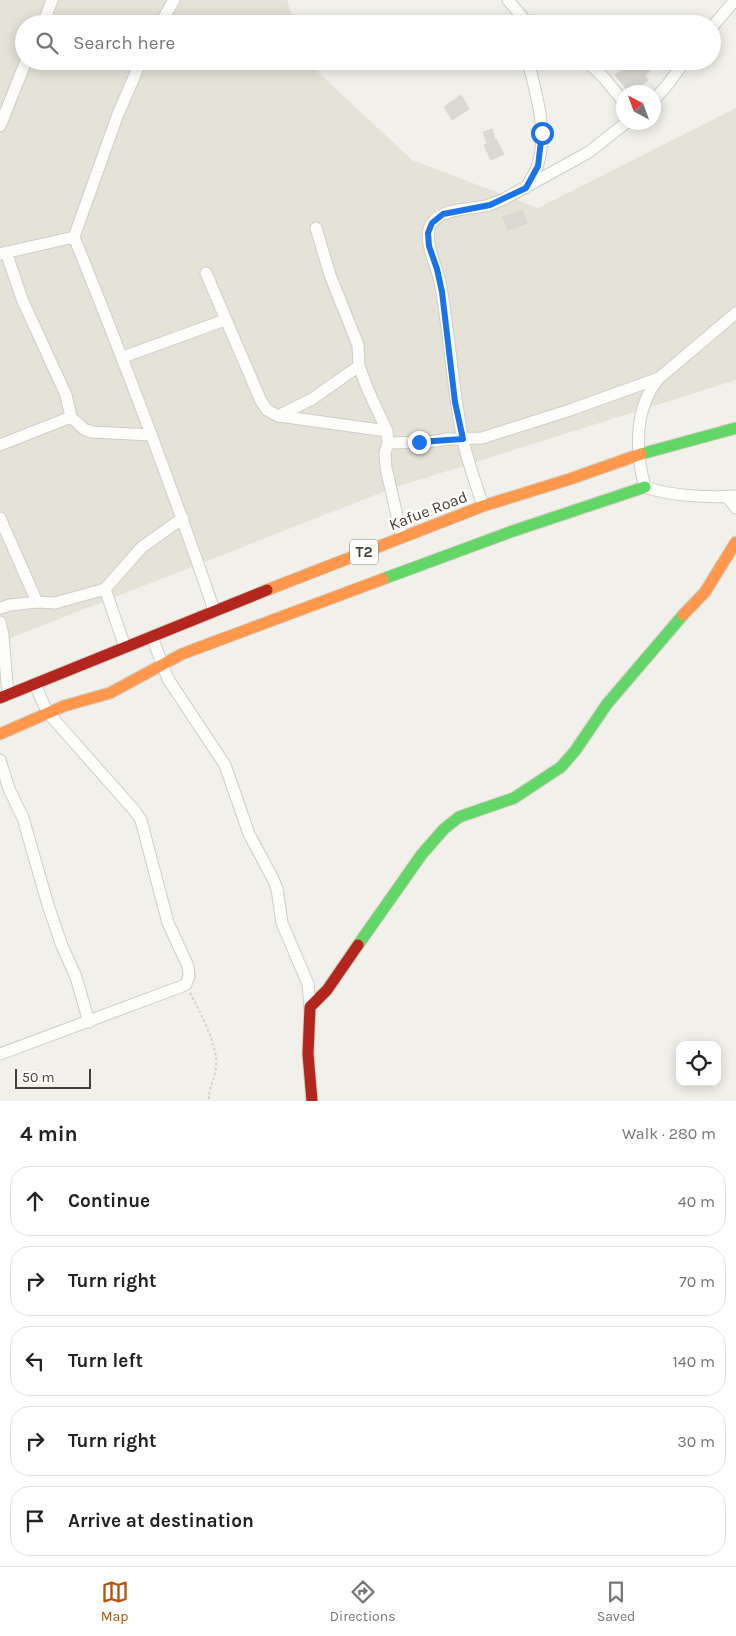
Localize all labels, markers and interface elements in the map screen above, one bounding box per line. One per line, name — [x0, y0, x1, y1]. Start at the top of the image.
search box — [15, 15, 721, 70]
icon: search — [33, 29, 61, 57]
text: Search here — [73, 32, 175, 54]
north arrow — [616, 85, 661, 130]
route start — [531, 122, 554, 145]
route end — [408, 431, 431, 454]
street label: Kafue Road — [386, 487, 470, 534]
road number: T2 — [350, 540, 378, 564]
map controls — [676, 1041, 721, 1086]
button: locate — [676, 1041, 721, 1086]
scale bar — [15, 1066, 91, 1089]
text: 50 m — [22, 1069, 55, 1086]
text: 4 min — [20, 1122, 78, 1146]
text: Walk · 280 m — [622, 1124, 716, 1143]
icon: ahead — [21, 1187, 49, 1215]
text: Continue — [68, 1190, 150, 1212]
text: 40 m — [678, 1192, 715, 1211]
icon: right — [21, 1267, 49, 1295]
text: Turn right — [68, 1270, 157, 1292]
text: 70 m — [679, 1272, 715, 1291]
icon: left — [21, 1347, 49, 1375]
text: Turn left — [68, 1350, 143, 1372]
text: 140 m — [673, 1352, 715, 1371]
icon: right — [21, 1427, 49, 1455]
text: Turn right — [68, 1430, 157, 1452]
text: 30 m — [677, 1432, 715, 1451]
icon: arrive — [21, 1507, 49, 1535]
text: Arrive at destination — [68, 1510, 254, 1532]
tab: Map — [101, 1578, 129, 1625]
tab: Directions — [330, 1578, 396, 1625]
tab: Saved — [597, 1578, 635, 1625]

